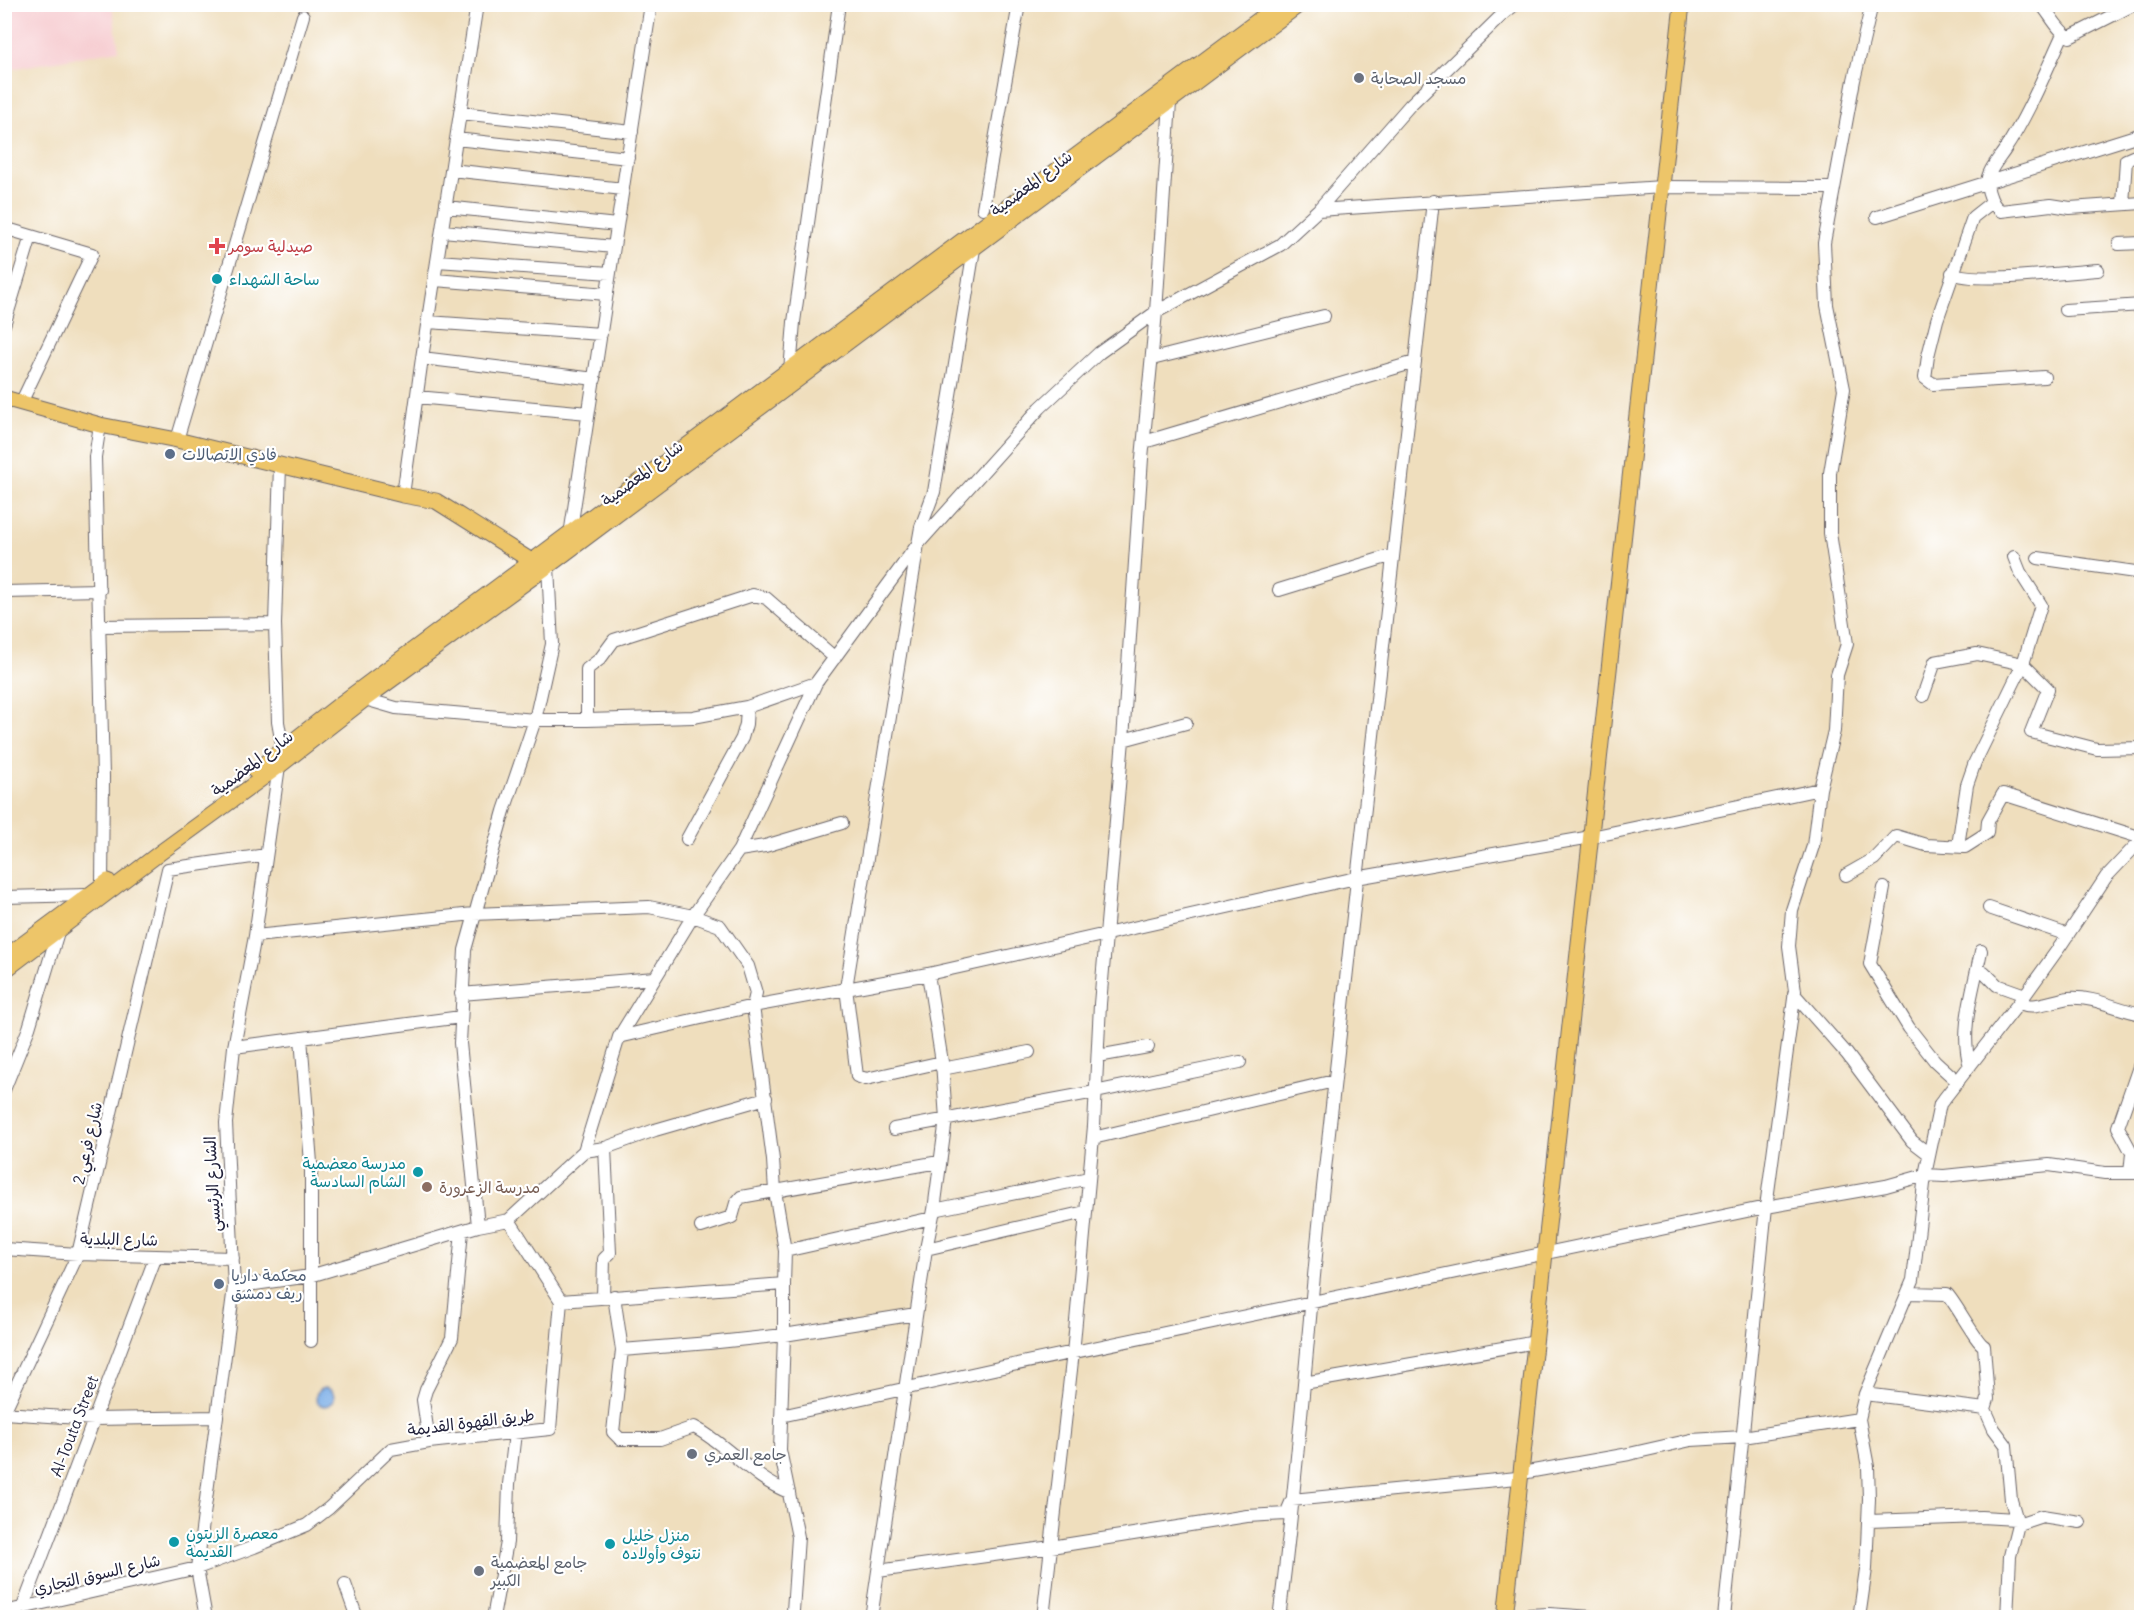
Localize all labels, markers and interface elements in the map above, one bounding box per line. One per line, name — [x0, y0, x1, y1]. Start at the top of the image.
place label: مسجد الصحابة — [1371, 68, 1466, 88]
marker: مسجد الصحابة — [1352, 71, 1366, 85]
street label: شارع المعضمية — [986, 146, 1077, 222]
place label: صيدلية سومر — [227, 236, 313, 257]
marker: صيدلية سومر — [210, 239, 224, 253]
place label: ساحة الشهداء — [229, 269, 320, 289]
marker: ساحة الشهداء — [210, 272, 224, 286]
street label: شارع المعضمية — [597, 436, 688, 512]
place label: فادي الاتصالات — [182, 444, 277, 466]
marker: فادي الاتصالات — [163, 447, 177, 461]
street label: شارع المعضمية — [207, 726, 298, 802]
street label: شارع فرعي 2 — [68, 1100, 111, 1187]
street label: الشارع الرئيسي — [200, 1135, 229, 1232]
place label: مدرسة معضمية الشام السادسة — [302, 1153, 406, 1194]
marker: مدرسة معضمية الشام السادسة — [411, 1165, 425, 1179]
place label: مدرسة الزعرورة — [439, 1177, 540, 1198]
marker: مدرسة الزعرورة — [420, 1180, 434, 1194]
street label: شارع البلدية — [80, 1228, 158, 1252]
place label: محكمة داريا ريف دمشق — [231, 1265, 307, 1303]
marker: محكمة داريا ريف دمشق — [212, 1277, 226, 1291]
street label: Al-Touta Street — [46, 1372, 103, 1479]
street label: طريق القهوة القديمة — [406, 1404, 536, 1441]
place label: جامع العمري — [704, 1444, 787, 1466]
marker: جامع العمري — [685, 1447, 699, 1461]
place label: معصرة الزيتون القديمة — [186, 1523, 279, 1561]
place label: منزل خليل نتوف وأولاده — [622, 1525, 701, 1564]
marker: معصرة الزيتون القديمة — [167, 1535, 181, 1549]
marker: منزل خليل نتوف وأولاده — [603, 1537, 617, 1551]
street label: شارع السوق التجاري — [32, 1550, 163, 1600]
place label: جامع المعضمية الكبير — [489, 1552, 588, 1590]
marker: جامع المعضمية الكبير — [472, 1564, 486, 1578]

